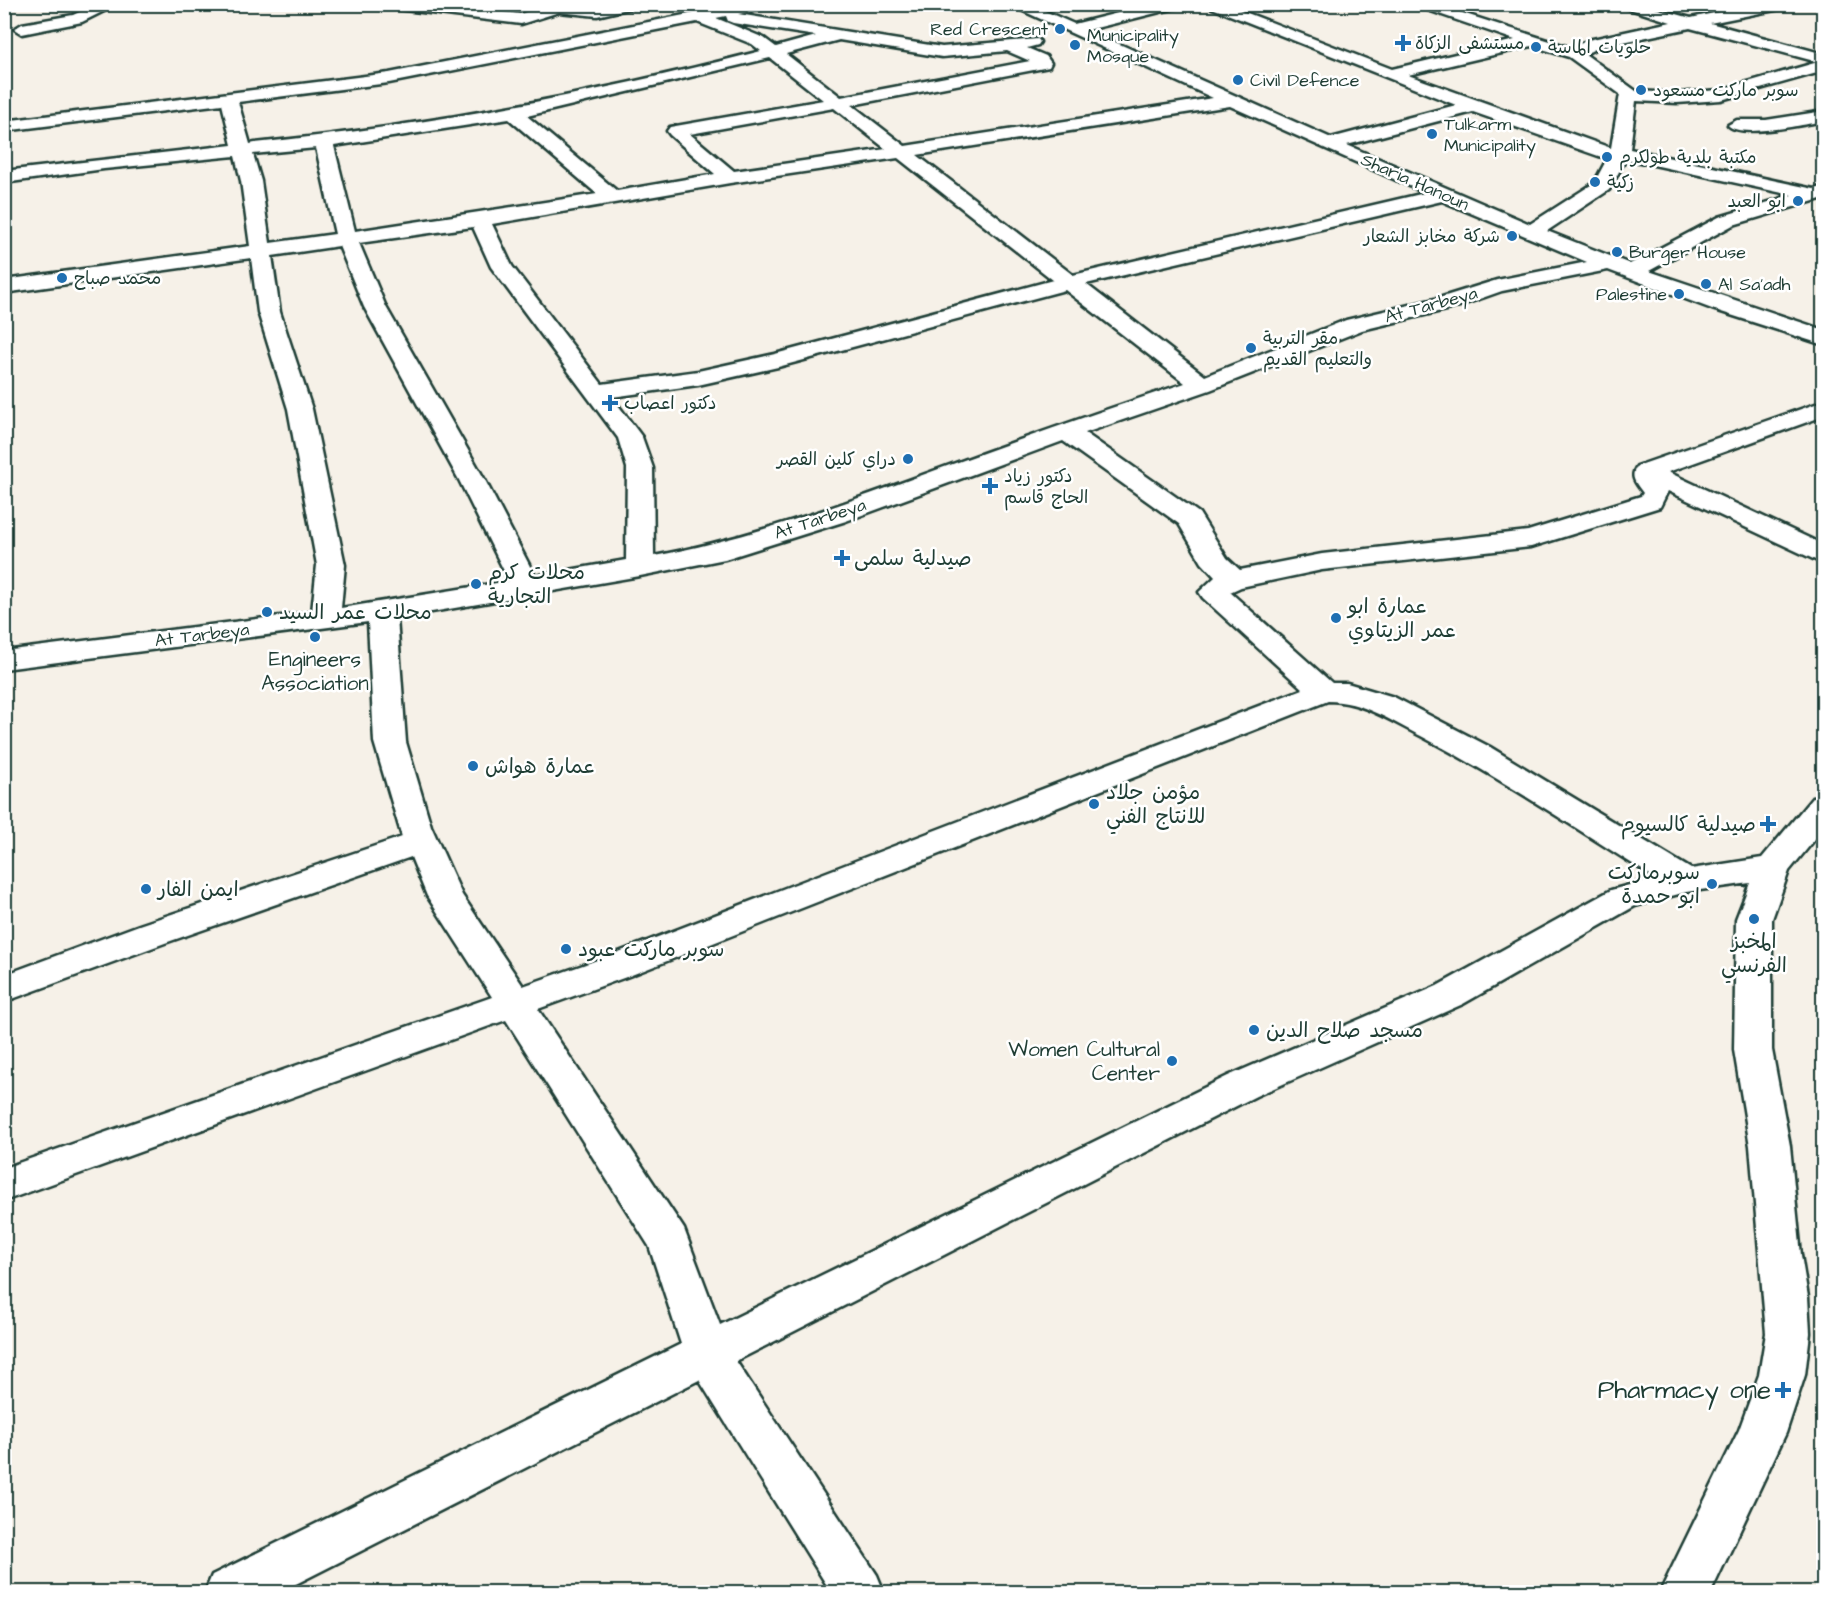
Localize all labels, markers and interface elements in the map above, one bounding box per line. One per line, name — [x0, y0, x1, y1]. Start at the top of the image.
place label: Red Crescent — [930, 17, 1049, 42]
marker: Red Crescent — [1053, 22, 1067, 36]
place label: Municipality Mosque — [1087, 23, 1179, 69]
place label: مستشفى الزكاة — [1415, 31, 1524, 56]
place label: حلويات الماسة — [1548, 35, 1651, 60]
marker: مستشفى الزكاة — [1396, 36, 1410, 50]
marker: Municipality Mosque — [1068, 38, 1082, 52]
marker: حلويات الماسة — [1529, 40, 1543, 54]
place label: Civil Defence — [1250, 68, 1360, 93]
marker: Civil Defence — [1231, 73, 1245, 87]
place label: سوبر ماركت مسعود — [1653, 78, 1799, 103]
marker: سوبر ماركت مسعود — [1634, 83, 1648, 97]
place label: Tulkarm Municipality — [1444, 112, 1536, 159]
marker: Tulkarm Municipality — [1425, 127, 1439, 141]
place label: مكتبة بلدية طولكرم — [1619, 145, 1757, 171]
street label: Sharia Hanoun — [1357, 147, 1473, 217]
marker: مكتبة بلدية طولكرم — [1600, 150, 1614, 164]
place label: زكية — [1607, 170, 1634, 195]
marker: زكية — [1588, 175, 1602, 189]
place label: ابو العبد — [1727, 189, 1786, 214]
marker: ابو العبد — [1791, 194, 1805, 208]
place label: شركة مخابز الشعار — [1362, 224, 1500, 249]
marker: شركة مخابز الشعار — [1505, 229, 1519, 243]
place label: Burger House — [1629, 240, 1746, 266]
marker: Burger House — [1610, 245, 1624, 259]
place label: محمد صباح — [74, 266, 161, 291]
marker: محمد صباح — [55, 271, 69, 285]
place label: Al Sa'adh — [1718, 272, 1791, 297]
marker: Al Sa'adh — [1699, 277, 1713, 291]
street label: At Tarbeya — [1382, 281, 1480, 330]
place label: Palestine — [1596, 282, 1667, 307]
marker: Palestine — [1672, 287, 1686, 301]
place label: مقر التربية والتعليم القديم — [1263, 326, 1372, 373]
marker: مقر التربية والتعليم القديم — [1244, 341, 1258, 355]
place label: دكتور اعصاب — [624, 391, 716, 416]
marker: دكتور اعصاب — [601, 394, 619, 412]
place label: دراي كلين القصر — [775, 447, 896, 472]
marker: دراي كلين القصر — [901, 452, 915, 466]
place label: دكتور زياد الحاج قاسم — [1004, 464, 1088, 511]
marker: دكتور زياد الحاج قاسم — [981, 477, 999, 495]
street label: At Tarbeya — [771, 492, 869, 547]
place label: صيدلية سلمى — [854, 544, 972, 573]
marker: صيدلية سلمى — [835, 551, 849, 565]
place label: محلات كرم التجارية — [488, 558, 585, 611]
marker: محلات كرم التجارية — [469, 577, 483, 591]
place label: عمارة ابو عمر الزيتاوي — [1346, 592, 1456, 645]
place label: محلات عمر السيد — [279, 598, 432, 627]
marker: محلات عمر السيد — [260, 605, 274, 619]
marker: عمارة ابو عمر الزيتاوي — [1329, 611, 1343, 625]
street label: At Tarbeya — [153, 617, 251, 654]
marker: Engineers Association — [308, 630, 322, 644]
place label: Engineers Association — [261, 645, 369, 698]
place label: عمارة هواش — [485, 752, 596, 781]
marker: عمارة هواش — [466, 759, 480, 773]
place label: مؤمن جلاد للانتاج الفني — [1106, 778, 1205, 835]
marker: مؤمن جلاد للانتاج الفني — [1087, 797, 1101, 811]
place label: صيدلية كالسيوم — [1621, 810, 1756, 840]
marker: صيدلية كالسيوم — [1761, 817, 1775, 831]
place label: سوبرماركت ابو حمدة — [1608, 858, 1700, 911]
place label: ايمن الفار — [156, 875, 239, 904]
marker: سوبرماركت ابو حمدة — [1705, 877, 1719, 891]
marker: ايمن الفار — [139, 882, 153, 896]
marker: المخبز الفرنسي — [1747, 912, 1761, 926]
place label: المخبز الفرنسي — [1721, 927, 1787, 984]
place label: سوبر ماركت عبود — [578, 935, 724, 964]
marker: سوبر ماركت عبود — [559, 942, 573, 956]
place label: مسجد صلاح الدين — [1266, 1016, 1423, 1045]
marker: مسجد صلاح الدين — [1247, 1023, 1261, 1037]
place label: Women Cultural Center — [1008, 1035, 1160, 1088]
marker: Women Cultural Center — [1165, 1054, 1179, 1068]
place label: Pharmacy one — [1598, 1372, 1771, 1410]
marker: Pharmacy one — [1776, 1383, 1790, 1397]

